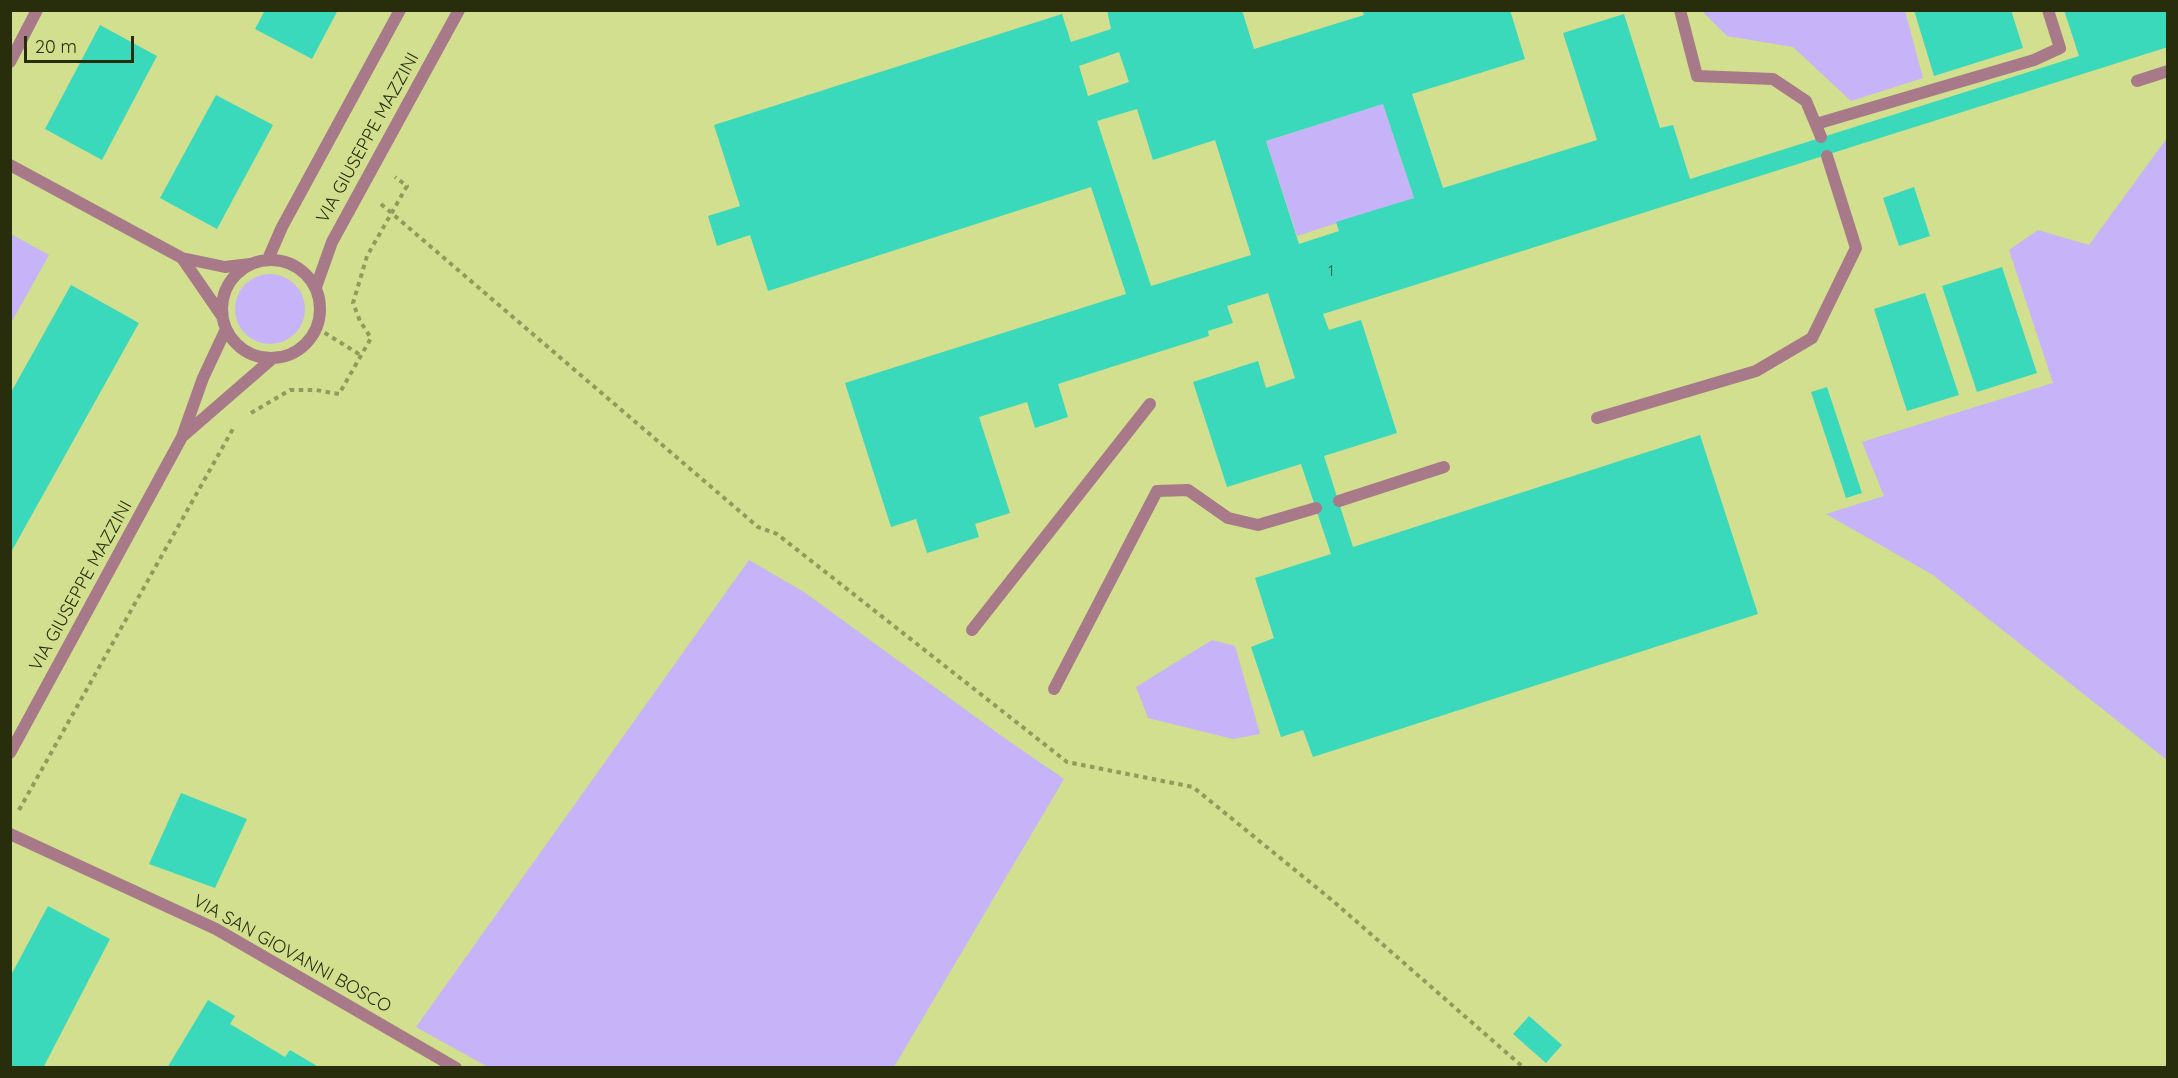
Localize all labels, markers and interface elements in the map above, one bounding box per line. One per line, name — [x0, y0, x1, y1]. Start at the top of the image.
scale bar — [27, 24, 136, 62]
text: 20 m — [35, 35, 77, 58]
street label: VIA GIUSEPPE MAZZINI — [312, 49, 424, 227]
house number: 1 — [1328, 262, 1334, 280]
street label: VIA GIUSEPPE MAZZINI — [25, 497, 137, 675]
street label: VIA SAN GIOVANNI BOSCO — [189, 890, 395, 1018]

